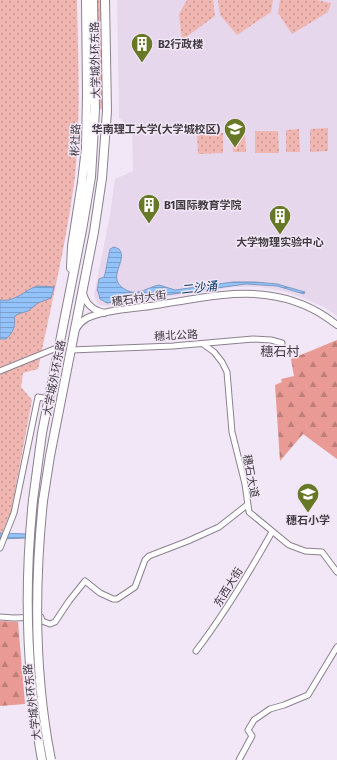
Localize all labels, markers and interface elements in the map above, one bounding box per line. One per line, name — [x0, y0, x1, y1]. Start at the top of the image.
street label: 大学城外环东路 — [88, 21, 103, 99]
building icon: B2行政楼 — [129, 31, 155, 64]
place label: B2行政楼 — [158, 38, 203, 51]
school or university icon: 华南理工大学(大学城校区) — [222, 116, 248, 149]
street label: 彬社路 — [68, 123, 83, 157]
place label: 华南理工大学(大学城校区) — [92, 123, 220, 136]
building icon: B1国际教育学院 — [136, 192, 162, 225]
place label: B1国际教育学院 — [164, 199, 241, 212]
building icon: 大学物理实验中心 — [267, 203, 293, 236]
place label: 大学物理实验中心 — [236, 236, 324, 249]
water label: 二沙涌 — [180, 279, 220, 297]
street label: 穗石村大街 — [111, 288, 167, 309]
street label: 穗北公路 — [154, 328, 198, 343]
street label: 大学城外环东路 — [41, 339, 68, 417]
district label: 穗石村 — [260, 344, 300, 359]
street label: 穗石大道 — [240, 453, 261, 499]
school or university icon: 穗石小学 — [295, 481, 321, 514]
place label: 穗石小学 — [286, 514, 330, 527]
street label: 东西大街 — [211, 565, 246, 609]
street label: 大学城外环东路 — [21, 663, 44, 741]

